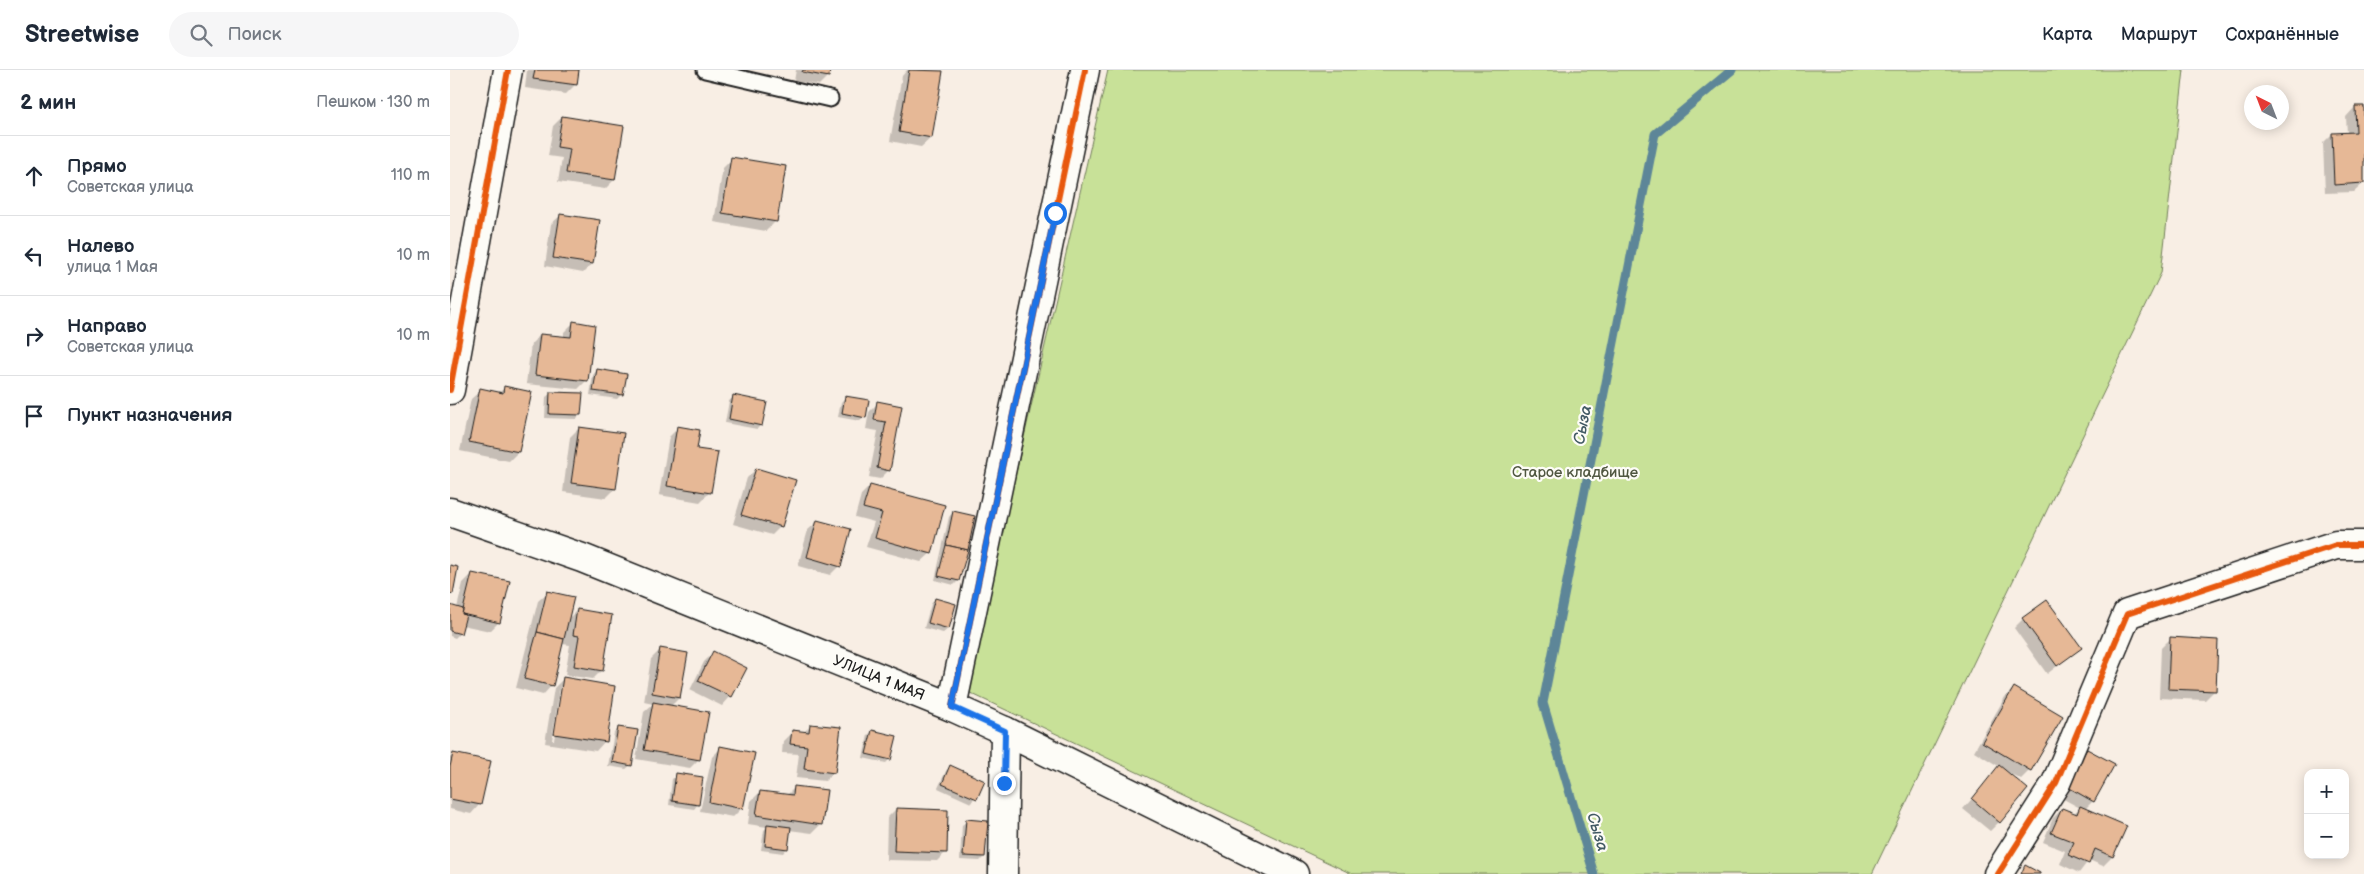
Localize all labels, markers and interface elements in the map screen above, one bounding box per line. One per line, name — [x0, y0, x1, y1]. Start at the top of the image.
search box — [169, 12, 519, 57]
text: Streetwise — [25, 20, 139, 49]
icon: search — [187, 21, 215, 49]
text: Поиск — [227, 23, 282, 46]
text: Карта — [2042, 24, 2093, 45]
text: Маршрут — [2121, 24, 2197, 45]
text: Сохранённые — [2225, 24, 2339, 45]
north arrow — [2244, 85, 2289, 130]
text: 2 мин — [20, 90, 76, 115]
text: Пешком · 130 m — [316, 93, 430, 112]
text: Прямо — [67, 155, 127, 178]
icon: ahead — [20, 162, 48, 190]
text: 110 m — [391, 166, 430, 185]
text: Советская улица — [67, 178, 194, 197]
route start — [1044, 202, 1067, 225]
text: Налево — [67, 235, 134, 258]
icon: left — [20, 242, 48, 270]
text: 10 m — [397, 246, 430, 265]
text: улица 1 Мая — [67, 258, 158, 277]
text: Направо — [67, 315, 147, 338]
icon: right — [20, 322, 48, 350]
text: 10 m — [397, 326, 430, 345]
text: Советская улица — [67, 338, 194, 357]
icon: arrive — [20, 402, 48, 430]
text: Пункт назначения — [67, 404, 232, 427]
water label: Сыза — [1570, 404, 1596, 446]
park label: Старое кладбище — [1512, 463, 1638, 482]
street label: УЛИЦА 1 МАЯ — [830, 651, 928, 705]
map controls — [2304, 769, 2349, 859]
button: + — [2304, 769, 2349, 814]
route end — [993, 772, 1016, 795]
water label: Сыза — [1582, 810, 1612, 854]
button: − — [2304, 814, 2349, 859]

